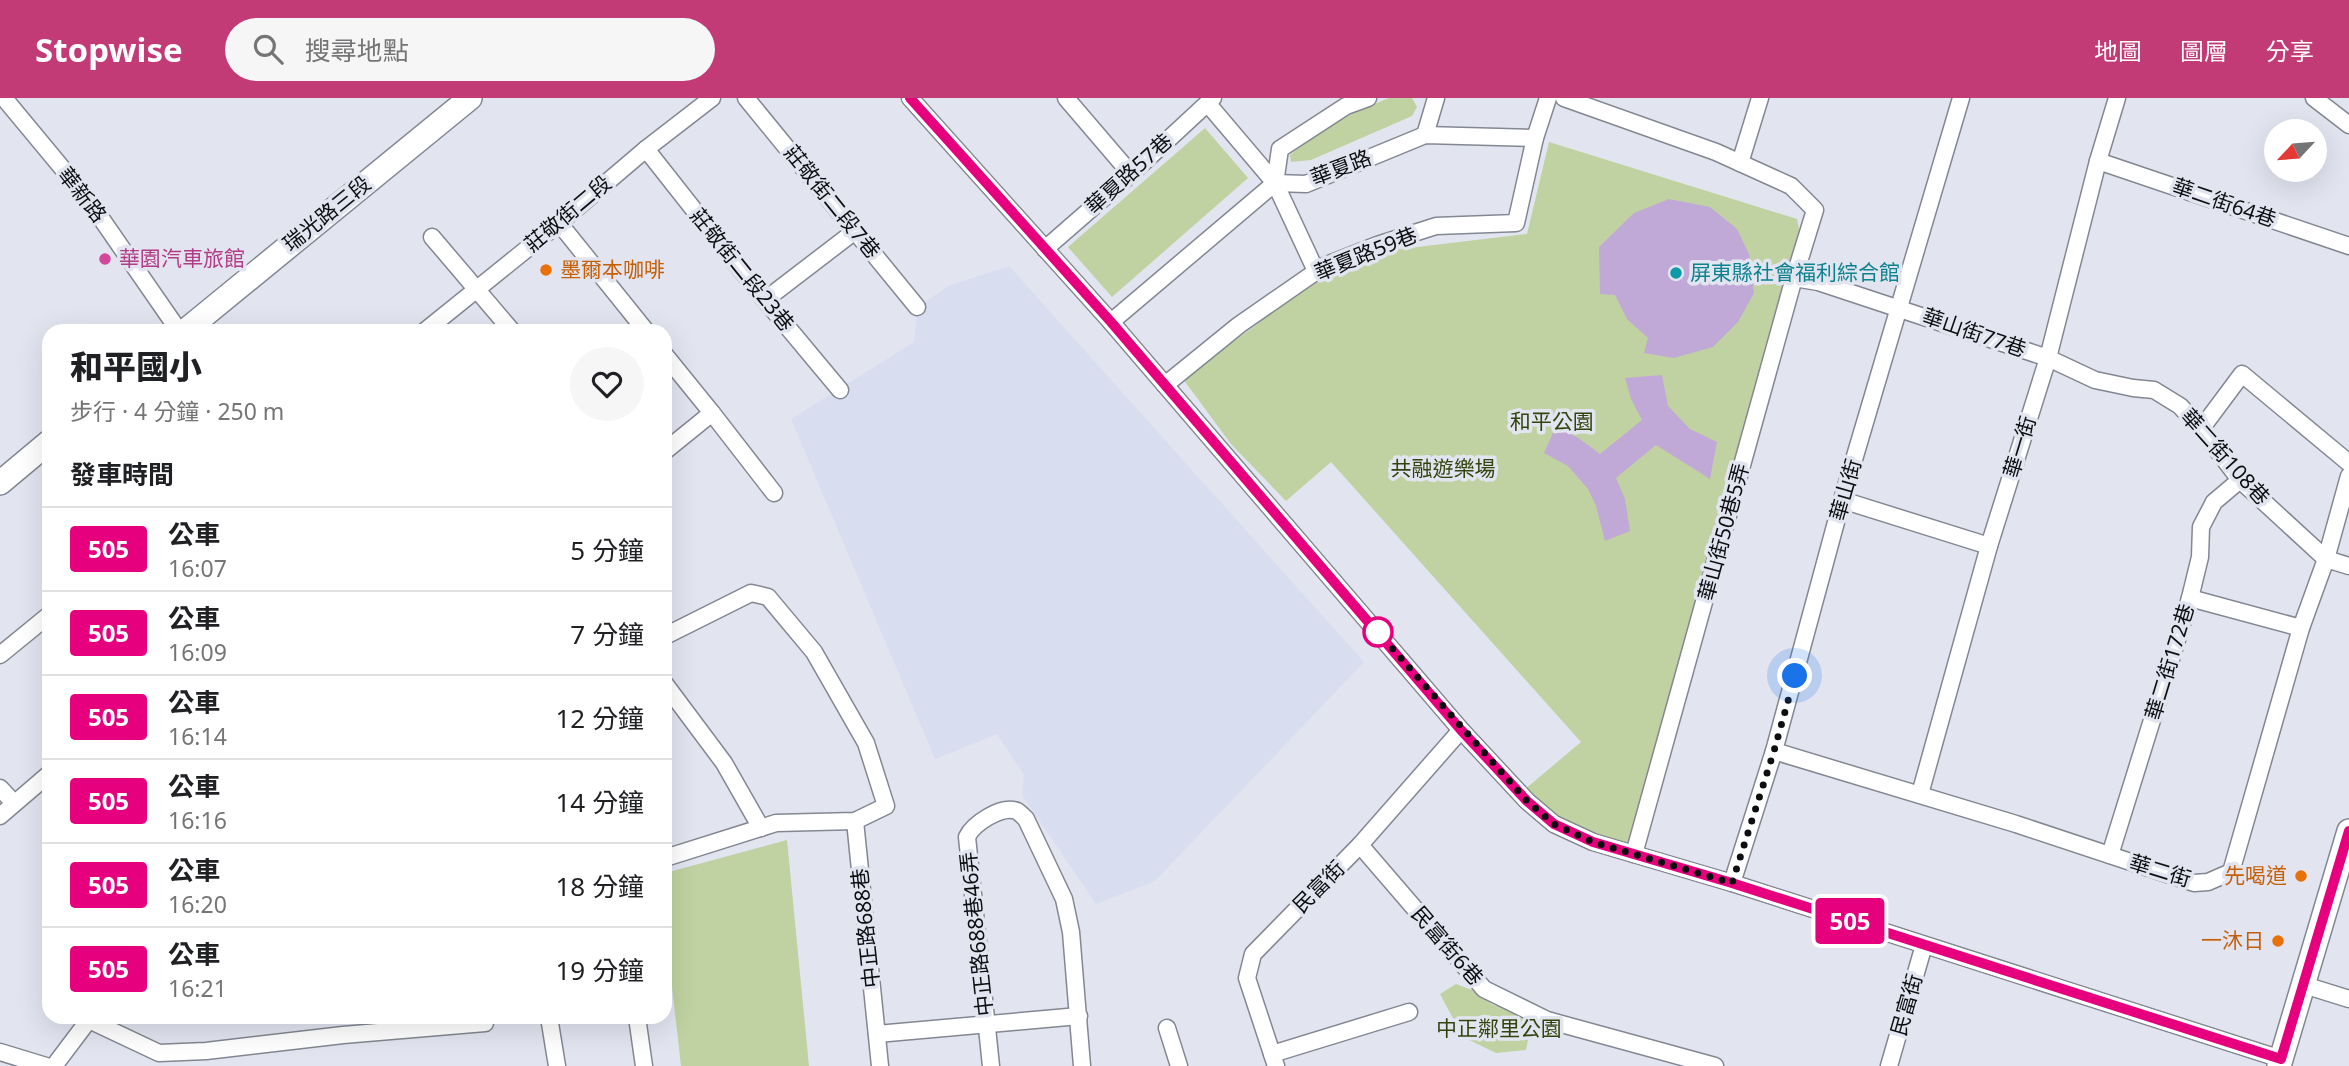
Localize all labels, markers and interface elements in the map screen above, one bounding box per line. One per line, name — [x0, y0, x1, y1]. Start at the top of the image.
search box — [225, 18, 715, 81]
text: Stopwise — [35, 27, 183, 72]
icon: search — [249, 30, 287, 68]
text: 搜尋地點 — [305, 32, 409, 68]
text: 地圖 — [2094, 34, 2142, 67]
text: 圖層 — [2180, 34, 2228, 67]
text: 分享 — [2266, 34, 2314, 67]
north arrow — [2264, 119, 2328, 182]
map controls — [2264, 119, 2327, 182]
street label: 華夏路57巷 — [1079, 127, 1178, 220]
street label: 莊敬街二段7巷 — [778, 139, 887, 264]
street label: 華夏路 — [1306, 143, 1375, 191]
street label: 華新路 — [52, 161, 113, 228]
street label: 瑞光路三段 — [277, 169, 376, 257]
street label: 莊敬街二段 — [518, 169, 617, 258]
street label: 華二街64巷 — [2169, 171, 2280, 233]
street label: 莊敬街二段23巷 — [685, 202, 801, 336]
street label: 華夏路59巷 — [1310, 220, 1421, 286]
place label: 華園汽車旅館 — [119, 244, 245, 272]
marker: 華園汽車旅館 — [97, 251, 113, 267]
place label: 墨爾本咖啡 — [560, 255, 665, 283]
place label: 屏東縣社會福利綜合館 — [1690, 258, 1900, 286]
marker: 墨爾本咖啡 — [538, 262, 554, 278]
marker: 屏東縣社會福利綜合館 — [1668, 265, 1684, 281]
street label: 華山街77巷 — [1919, 301, 2030, 363]
text: 和平國小 — [70, 344, 202, 389]
button: heart — [570, 347, 644, 421]
text: 步行 · 4 分鐘 · 250 m — [70, 395, 284, 427]
street label: 華二街108巷 — [2175, 402, 2276, 510]
park label: 和平公園 — [1510, 407, 1594, 435]
street label: 華一街 — [1996, 412, 2042, 481]
park label: 共融遊樂場 — [1391, 454, 1496, 482]
text: 發車時間 — [70, 456, 174, 492]
street label: 華山街 — [1823, 456, 1867, 524]
street label: 華山街50巷5弄 — [1691, 460, 1755, 603]
text: 公車 — [168, 516, 220, 552]
text: 505 — [88, 532, 129, 565]
text: 5 分鐘 — [570, 532, 644, 568]
text: 16:07 — [168, 552, 227, 584]
text: 公車 — [168, 600, 220, 636]
street label: 華二街172巷 — [2138, 600, 2200, 723]
text: 505 — [88, 616, 129, 649]
text: 7 分鐘 — [570, 616, 644, 652]
unlabelled marker — [1363, 617, 1393, 647]
text: 16:09 — [168, 636, 227, 668]
your location — [1777, 658, 1812, 693]
text: 公車 — [168, 684, 220, 720]
text: 505 — [88, 700, 129, 733]
text: 12 分鐘 — [555, 700, 644, 736]
text: 16:14 — [168, 720, 227, 752]
text: 公車 — [168, 768, 220, 804]
text: 505 — [88, 784, 129, 817]
text: 14 分鐘 — [555, 784, 644, 820]
text: 16:16 — [168, 804, 227, 836]
street label: 華二街 — [2126, 847, 2195, 893]
street label: 中正路688巷46弄 — [953, 851, 999, 1018]
text: 公車 — [168, 852, 220, 888]
street label: 民富街 — [1286, 854, 1350, 918]
place label: 先喝道 — [2224, 861, 2287, 889]
street label: 中正路688巷 — [845, 867, 885, 989]
text: 505 — [88, 868, 129, 901]
text: 18 分鐘 — [555, 868, 644, 904]
marker: 先喝道 — [2293, 868, 2309, 884]
text: 16:20 — [168, 888, 227, 920]
line badge: 505 — [1810, 898, 1890, 944]
street label: 民富街6巷 — [1406, 900, 1490, 991]
text: 505 — [1829, 904, 1871, 937]
place label: 一沐日 — [2201, 926, 2264, 954]
marker: 一沐日 — [2270, 933, 2286, 949]
text: 公車 — [168, 936, 220, 972]
text: 505 — [88, 952, 129, 985]
text: 19 分鐘 — [555, 952, 644, 988]
street label: 民富街 — [1884, 971, 1928, 1039]
text: 16:21 — [168, 972, 227, 1004]
park label: 中正鄰里公園 — [1436, 1014, 1562, 1042]

